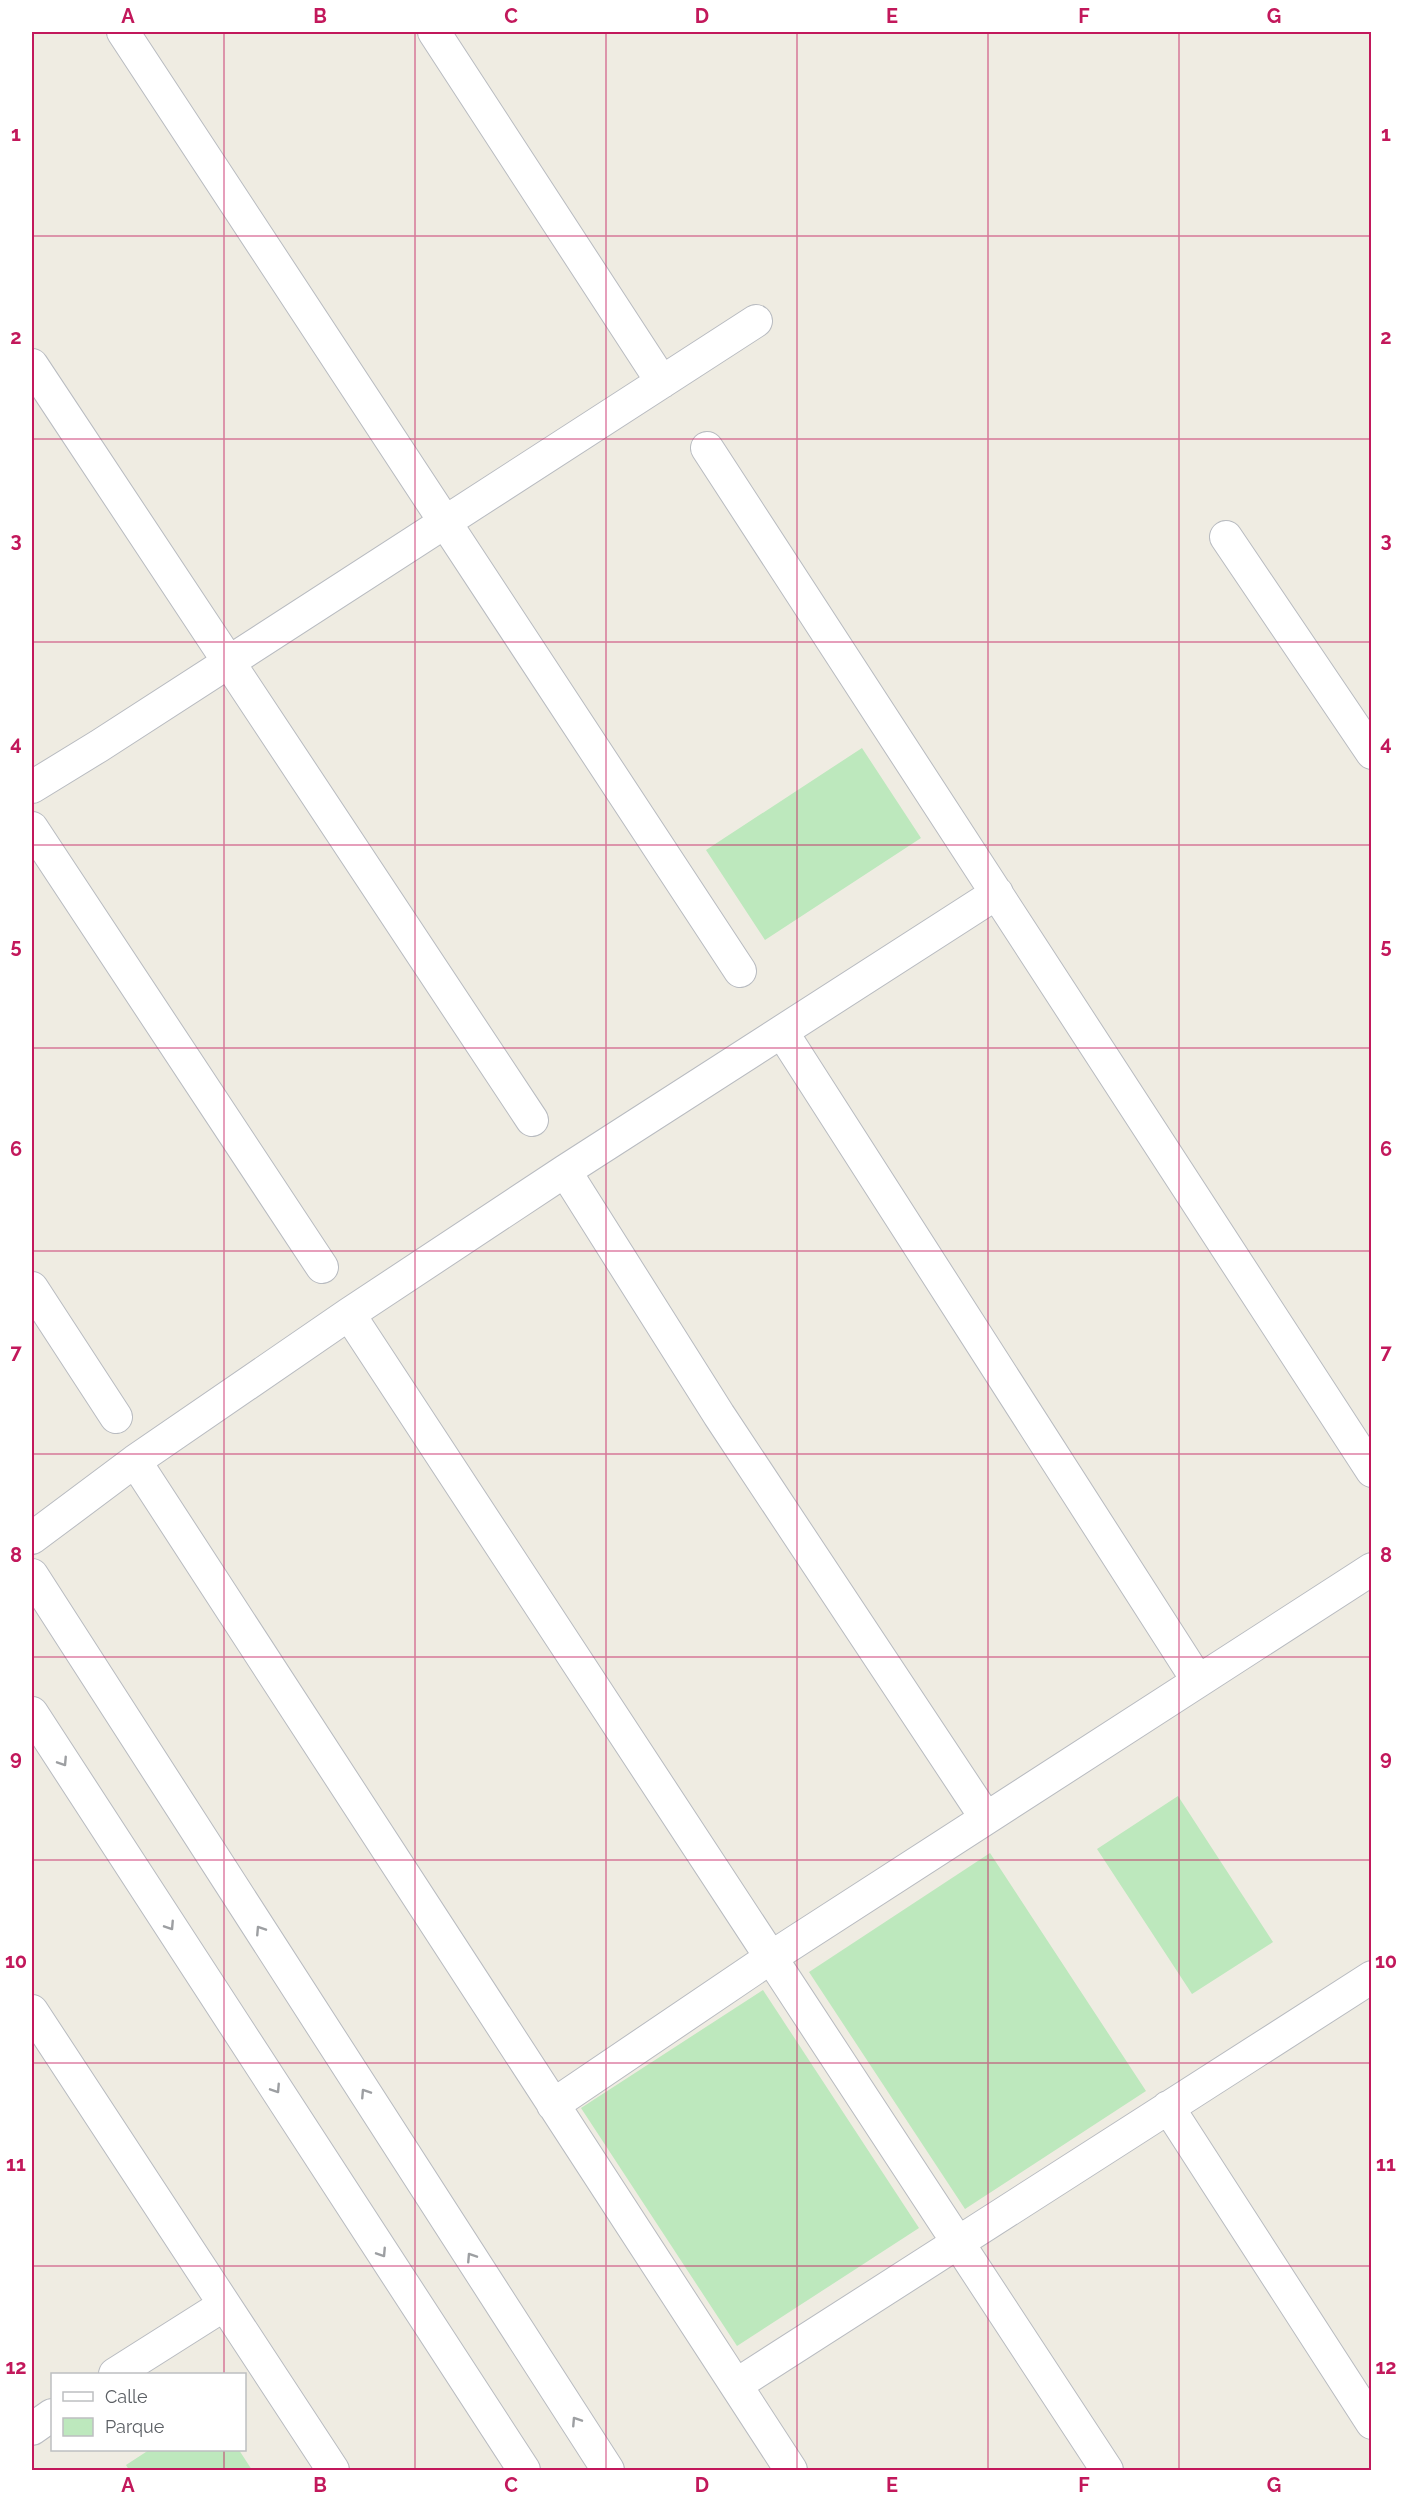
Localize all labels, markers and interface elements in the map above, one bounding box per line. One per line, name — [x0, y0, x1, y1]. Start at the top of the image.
text: A — [121, 4, 135, 28]
text: B — [313, 4, 327, 28]
text: C — [504, 4, 518, 28]
text: D — [695, 4, 709, 28]
text: E — [886, 4, 898, 28]
text: F — [1078, 4, 1090, 28]
text: G — [1267, 4, 1281, 28]
text: 1 — [11, 122, 21, 146]
text: 1 — [1381, 122, 1391, 146]
text: 2 — [10, 325, 22, 349]
text: 2 — [1380, 325, 1392, 349]
text: 3 — [10, 528, 22, 552]
text: 3 — [1380, 528, 1392, 552]
text: 4 — [10, 731, 22, 755]
text: 4 — [1380, 731, 1392, 755]
text: 5 — [10, 934, 22, 958]
text: 5 — [1380, 934, 1392, 958]
text: 6 — [10, 1137, 22, 1161]
text: 6 — [1380, 1137, 1392, 1161]
text: 7 — [10, 1340, 22, 1364]
text: 7 — [1380, 1340, 1392, 1364]
text: 8 — [10, 1543, 22, 1567]
text: 8 — [1380, 1543, 1392, 1567]
text: 9 — [10, 1746, 22, 1770]
text: 9 — [1380, 1746, 1392, 1770]
one-way arrow — [56, 1756, 67, 1767]
one-way arrow — [162, 1920, 174, 1930]
one-way arrow — [256, 1925, 267, 1936]
text: 10 — [5, 1949, 27, 1973]
text: 10 — [1375, 1949, 1397, 1973]
one-way arrow — [269, 2082, 280, 2093]
one-way arrow — [362, 2089, 373, 2100]
text: 11 — [6, 2152, 26, 2176]
text: 11 — [1376, 2152, 1396, 2176]
one-way arrow — [375, 2246, 386, 2257]
one-way arrow — [467, 2253, 478, 2264]
text: 12 — [5, 2355, 27, 2379]
text: 12 — [1375, 2355, 1397, 2379]
legend — [51, 2373, 246, 2451]
text: Calle — [105, 2386, 148, 2407]
text: Parque — [105, 2416, 165, 2437]
one-way arrow — [572, 2417, 584, 2427]
text: A — [121, 2473, 135, 2497]
text: B — [313, 2473, 327, 2497]
text: C — [504, 2473, 518, 2497]
text: D — [695, 2473, 709, 2497]
text: E — [886, 2473, 898, 2497]
text: F — [1078, 2473, 1090, 2497]
text: G — [1267, 2473, 1281, 2497]

